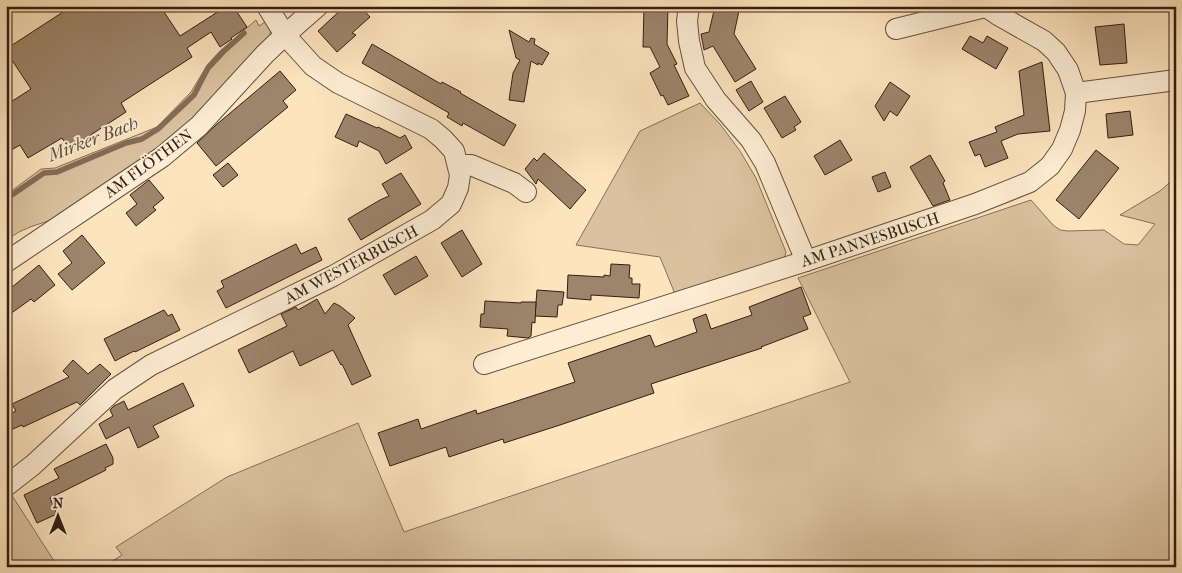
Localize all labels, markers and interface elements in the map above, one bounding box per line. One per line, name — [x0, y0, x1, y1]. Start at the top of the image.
water label: Mirker Bach — [43, 113, 141, 167]
street label: AM FLÖTHEN — [100, 125, 196, 202]
street label: AM PANNESBUSCH — [798, 208, 942, 271]
street label: AM WESTERBUSCH — [280, 221, 422, 308]
north arrow — [32, 490, 82, 540]
text: N — [53, 495, 64, 512]

